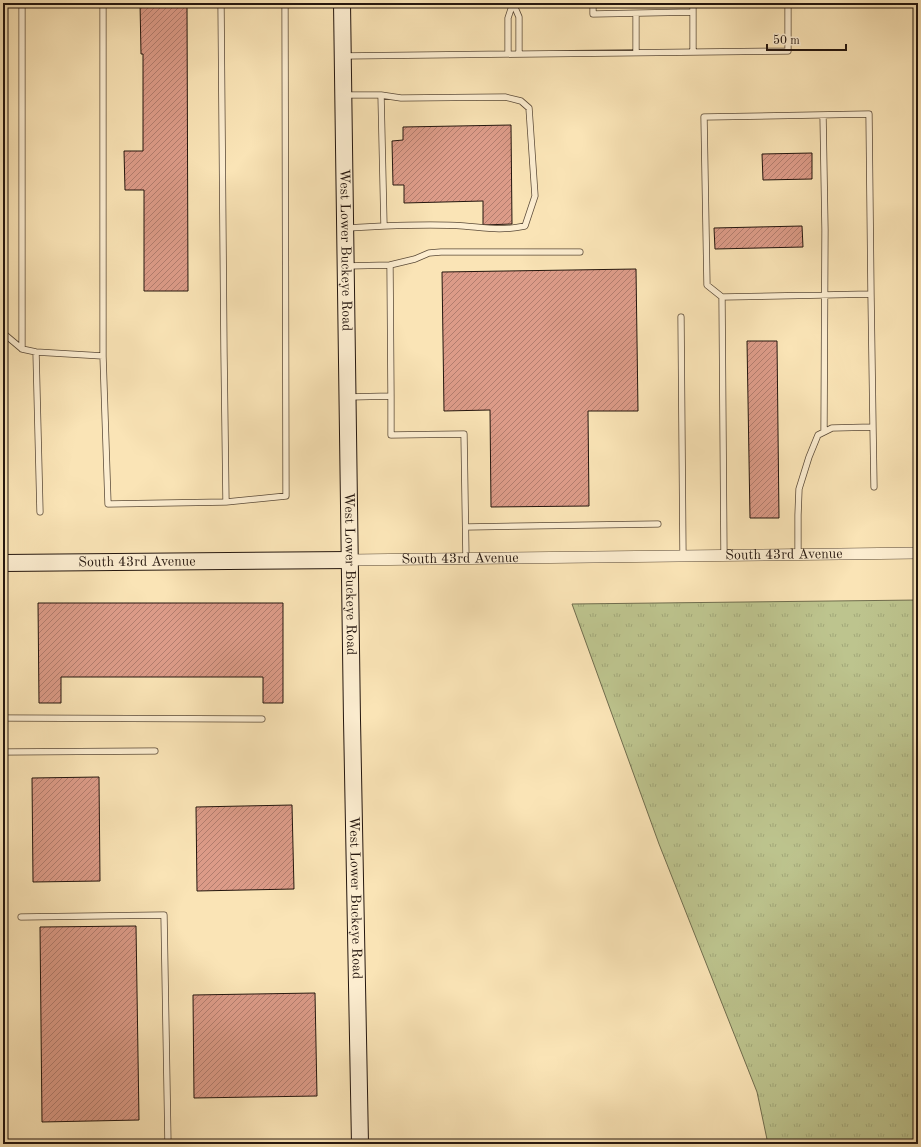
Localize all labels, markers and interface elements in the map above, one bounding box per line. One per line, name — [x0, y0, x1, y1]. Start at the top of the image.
scale bar — [767, 26, 846, 52]
text: 50 m — [773, 34, 800, 47]
street label: West Lower Buckeye Road — [337, 169, 354, 331]
street label: West Lower Buckeye Road — [342, 492, 358, 655]
street label: South 43rd Avenue — [725, 547, 843, 562]
street label: South 43rd Avenue — [401, 551, 519, 566]
street label: South 43rd Avenue — [78, 554, 196, 569]
street label: West Lower Buckeye Road — [347, 816, 364, 979]

